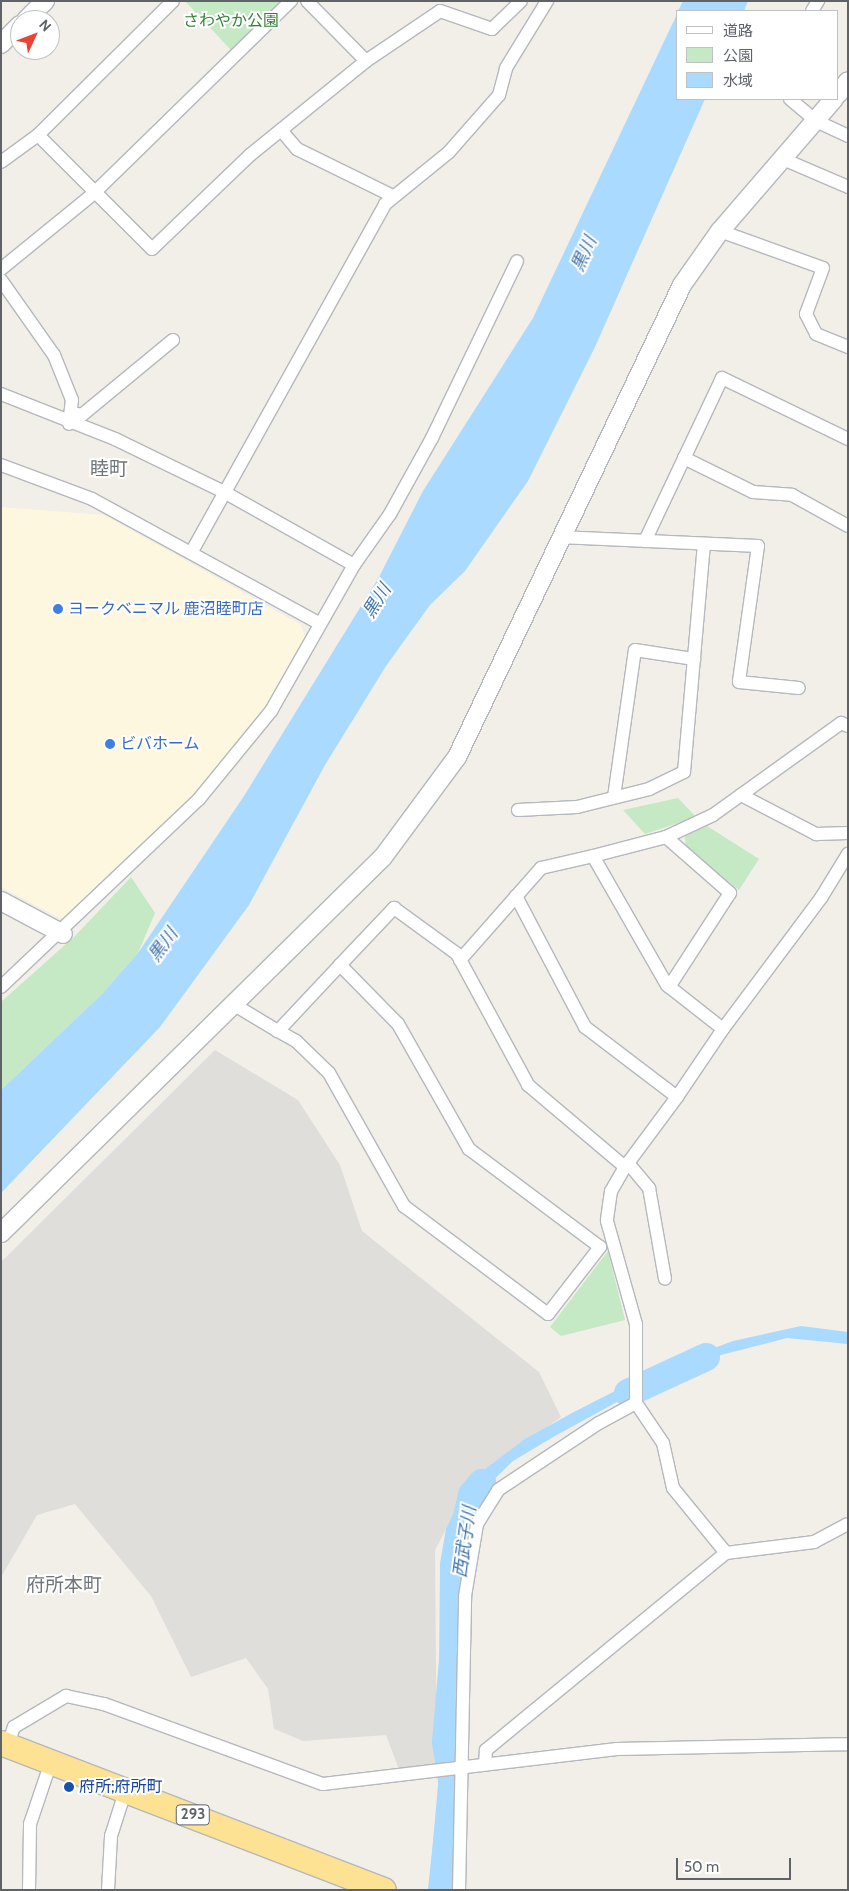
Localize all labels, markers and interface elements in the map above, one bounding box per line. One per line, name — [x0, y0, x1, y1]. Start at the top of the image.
north arrow — [10, 10, 60, 60]
legend — [676, 10, 839, 100]
park label: さわやか公園 — [183, 11, 279, 31]
text: N — [35, 16, 55, 35]
text: 道路 — [723, 22, 753, 40]
text: 公園 — [723, 47, 753, 65]
text: 水域 — [723, 72, 753, 90]
water label: 黒川 — [567, 233, 601, 275]
district label: 睦町 — [90, 458, 128, 480]
water label: 黒川 — [358, 580, 396, 622]
place label: ヨークベニマル 鹿沼睦町店 — [68, 599, 264, 619]
marker: ヨークベニマル 鹿沼睦町店 — [52, 603, 64, 615]
place label: ビバホーム — [120, 734, 200, 754]
marker: ビバホーム — [104, 738, 116, 750]
water label: 黒川 — [144, 924, 182, 966]
water label: 西武子川 — [449, 1505, 481, 1579]
district label: 府所本町 — [26, 1574, 102, 1596]
place label: 府所;府所町 — [79, 1777, 162, 1797]
marker: 府所;府所町 — [63, 1781, 75, 1793]
road number: 293 — [176, 1802, 210, 1828]
scale bar — [679, 1848, 794, 1880]
text: 50 m — [684, 1858, 719, 1876]

